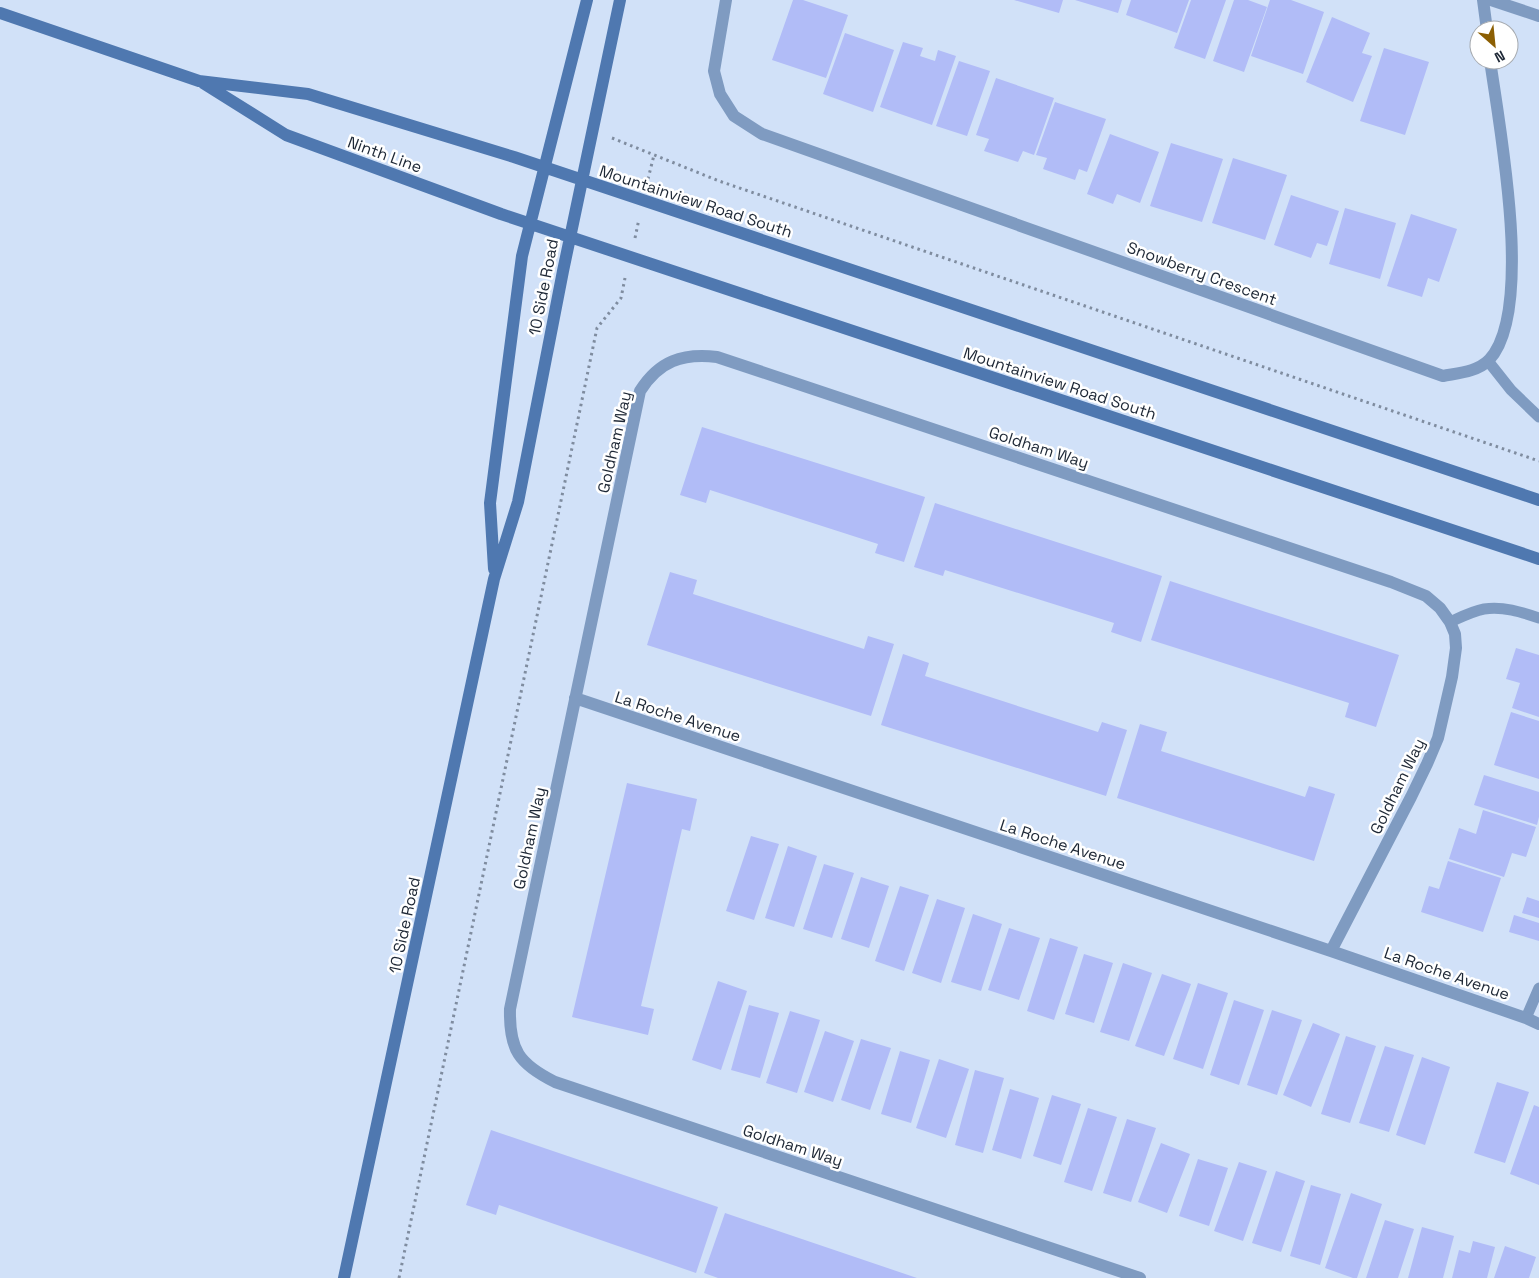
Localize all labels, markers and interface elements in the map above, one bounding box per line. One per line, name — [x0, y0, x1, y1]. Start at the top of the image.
north arrow — [1469, 20, 1519, 70]
text: N — [1492, 46, 1508, 67]
street label: Ninth Line — [345, 131, 425, 178]
street label: Mountainview Road South — [597, 160, 795, 243]
street label: 10 Side Road — [524, 237, 563, 337]
street label: Snowberry Crescent — [1124, 237, 1280, 310]
street label: Mountainview Road South — [961, 342, 1159, 425]
street label: Goldham Way — [593, 389, 636, 495]
street label: Goldham Way — [986, 421, 1092, 474]
street label: La Roche Avenue — [612, 686, 744, 747]
street label: Goldham Way — [1365, 735, 1430, 838]
street label: Goldham Way — [508, 785, 551, 891]
street label: La Roche Avenue — [997, 814, 1129, 875]
street label: 10 Side Road — [384, 875, 425, 975]
street label: La Roche Avenue — [1381, 942, 1512, 1005]
street label: Goldham Way — [740, 1119, 846, 1172]

